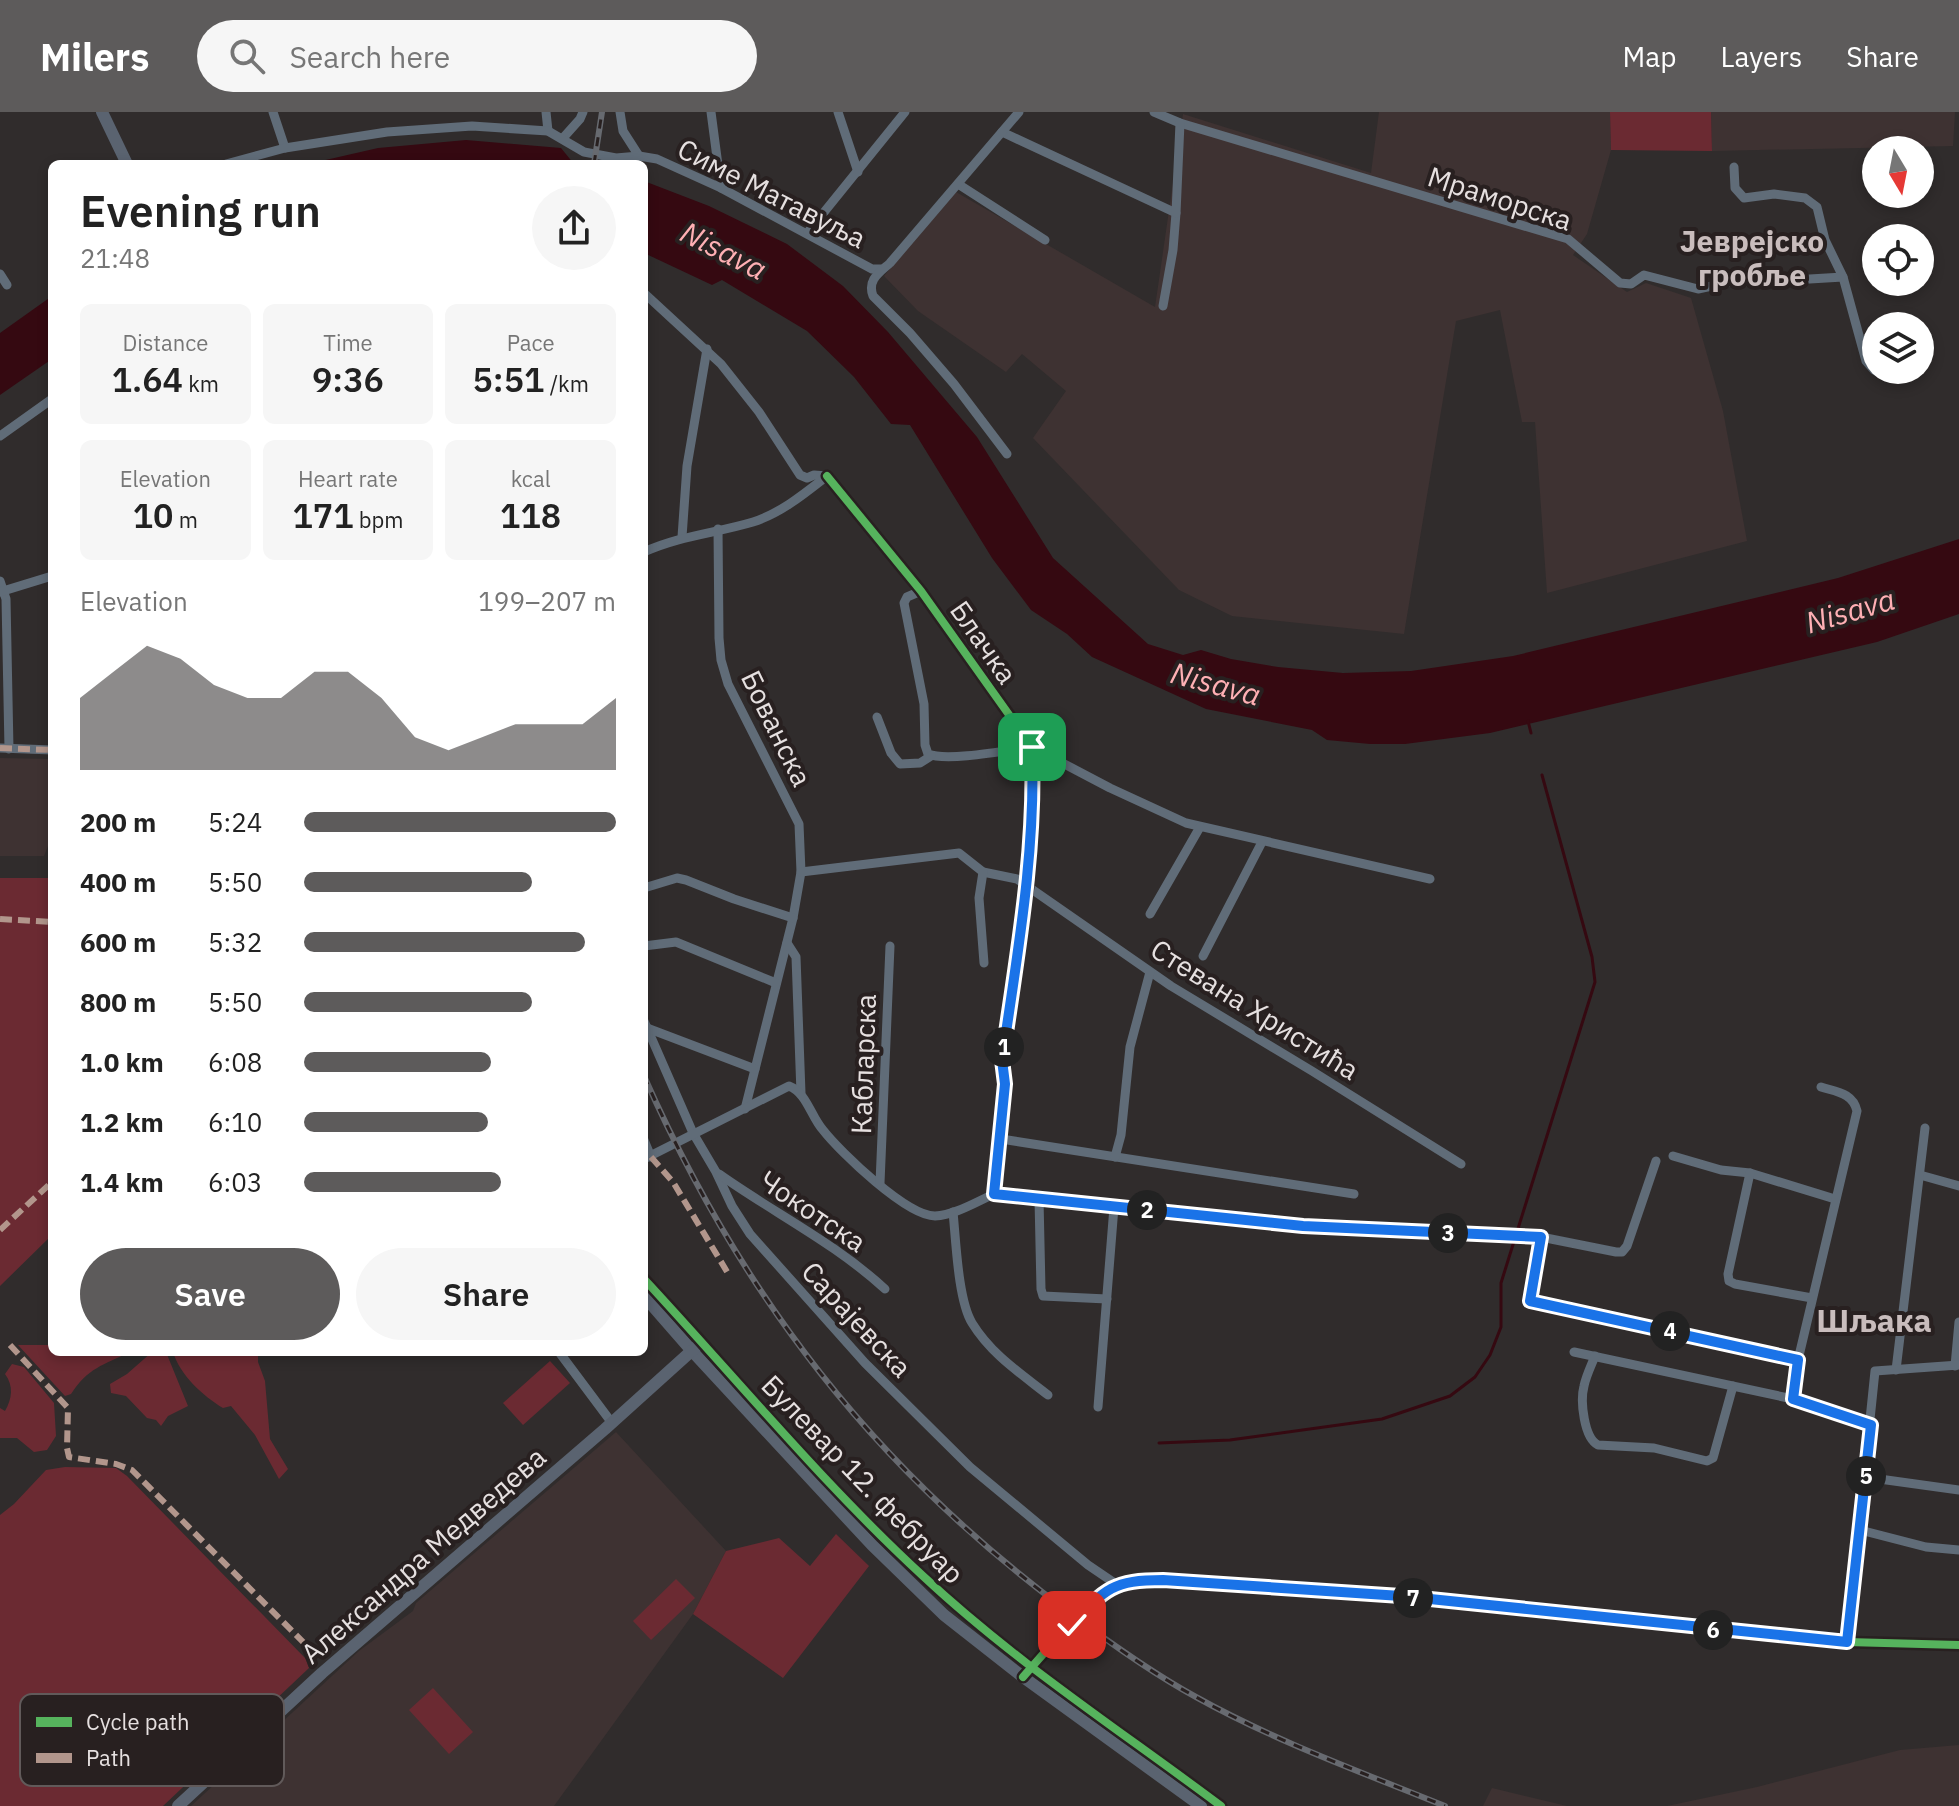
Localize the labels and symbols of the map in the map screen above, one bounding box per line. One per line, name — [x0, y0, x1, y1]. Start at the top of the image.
street label: Симе Матавуља — [672, 130, 873, 256]
north arrow — [1862, 136, 1934, 208]
street label: Мраморска — [1423, 157, 1577, 239]
water label: Nisava — [674, 212, 774, 288]
district label: Јеврејско гробље — [1680, 221, 1824, 294]
water label: Nisava — [1801, 579, 1899, 641]
street label: Блачка — [942, 593, 1026, 691]
water label: Nisava — [1167, 652, 1265, 714]
street label: Бованска — [733, 664, 821, 792]
pin — [998, 713, 1066, 781]
street label: Стевана Христића — [1144, 930, 1366, 1088]
street label: Кабларска — [842, 993, 884, 1135]
pin: 1 — [984, 1027, 1024, 1067]
street label: Чокотска — [752, 1162, 874, 1260]
pin: 2 — [1127, 1190, 1167, 1230]
pin: 3 — [1428, 1213, 1468, 1253]
street label: Сарајевска — [794, 1253, 920, 1385]
district label: Шљака — [1816, 1299, 1932, 1341]
pin: 4 — [1650, 1311, 1690, 1351]
street label: Булевар 12. фебруар — [754, 1367, 972, 1591]
street label: Александра Медведева — [293, 1438, 553, 1672]
pin: 5 — [1846, 1456, 1886, 1496]
pin: 7 — [1393, 1578, 1433, 1618]
pin — [1038, 1591, 1106, 1659]
pin: 6 — [1693, 1610, 1733, 1650]
legend — [20, 1694, 284, 1786]
text: Cycle path — [86, 1707, 190, 1736]
text: Path — [86, 1743, 131, 1772]

